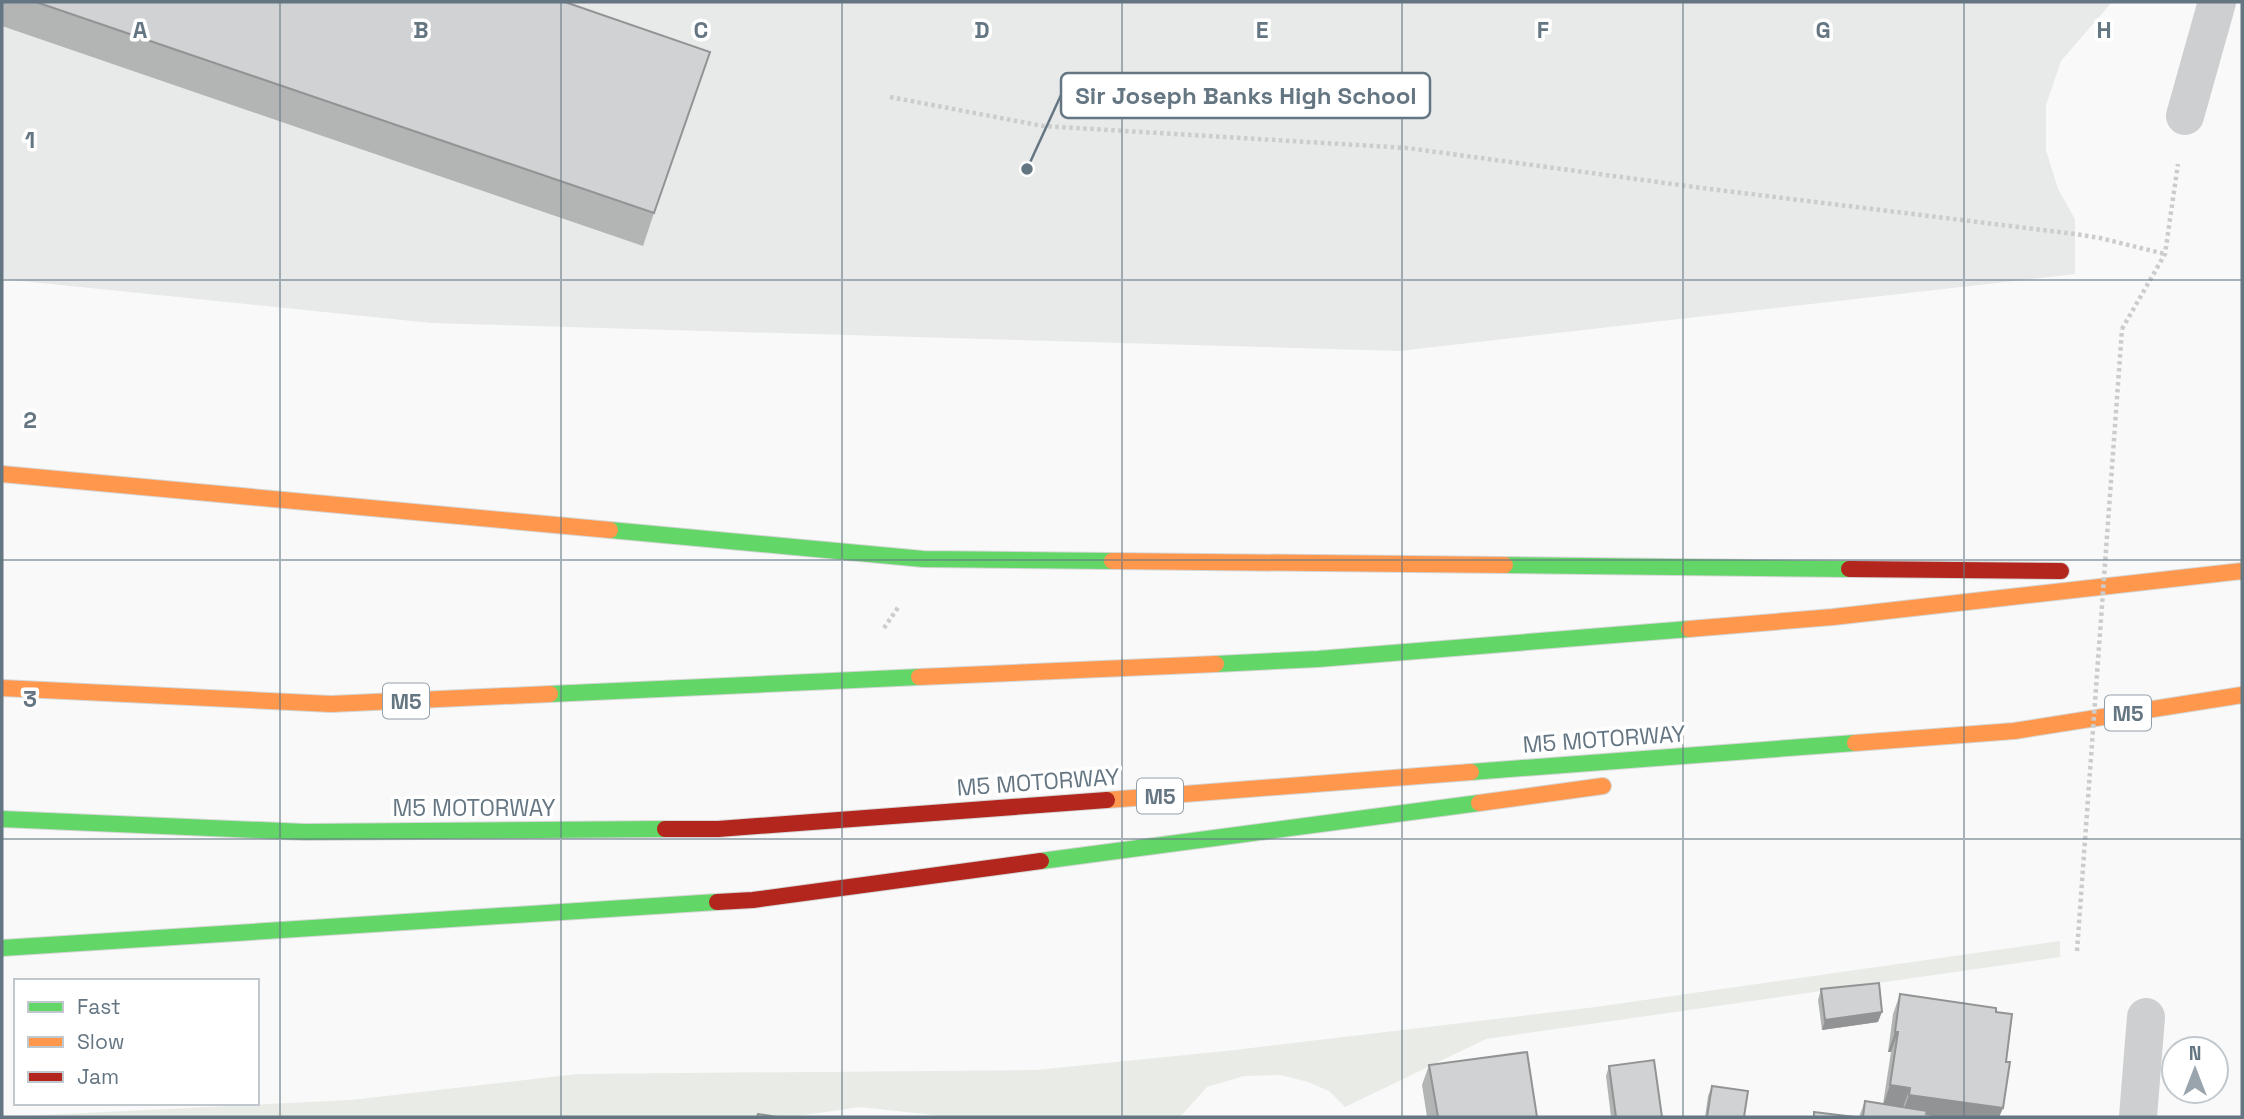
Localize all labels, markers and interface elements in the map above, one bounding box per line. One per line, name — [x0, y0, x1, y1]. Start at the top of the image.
text: A — [133, 15, 148, 45]
text: B — [413, 15, 429, 45]
text: C — [694, 15, 708, 45]
text: D — [974, 15, 990, 45]
text: E — [1256, 15, 1268, 45]
text: F — [1537, 15, 1549, 45]
text: G — [1815, 15, 1831, 45]
text: H — [2096, 15, 2112, 45]
callout: Sir Joseph Banks High School — [1061, 73, 1430, 118]
text: Sir Joseph Banks High School — [1075, 80, 1417, 111]
text: 1 — [25, 125, 35, 155]
text: 2 — [23, 405, 37, 435]
text: 3 — [23, 684, 37, 714]
road number: M5 — [383, 684, 429, 718]
road number: M5 — [2105, 696, 2151, 730]
street label: M5 MOTORWAY — [1522, 718, 1686, 760]
street label: M5 MOTORWAY — [956, 761, 1120, 803]
road number: M5 — [1137, 778, 1183, 814]
street label: M5 MOTORWAY — [392, 793, 556, 823]
legend — [14, 979, 259, 1105]
text: Fast — [77, 993, 121, 1020]
text: Slow — [77, 1028, 125, 1055]
north arrow — [2160, 1035, 2230, 1105]
text: N — [2189, 1041, 2201, 1066]
text: Jam — [77, 1063, 119, 1090]

